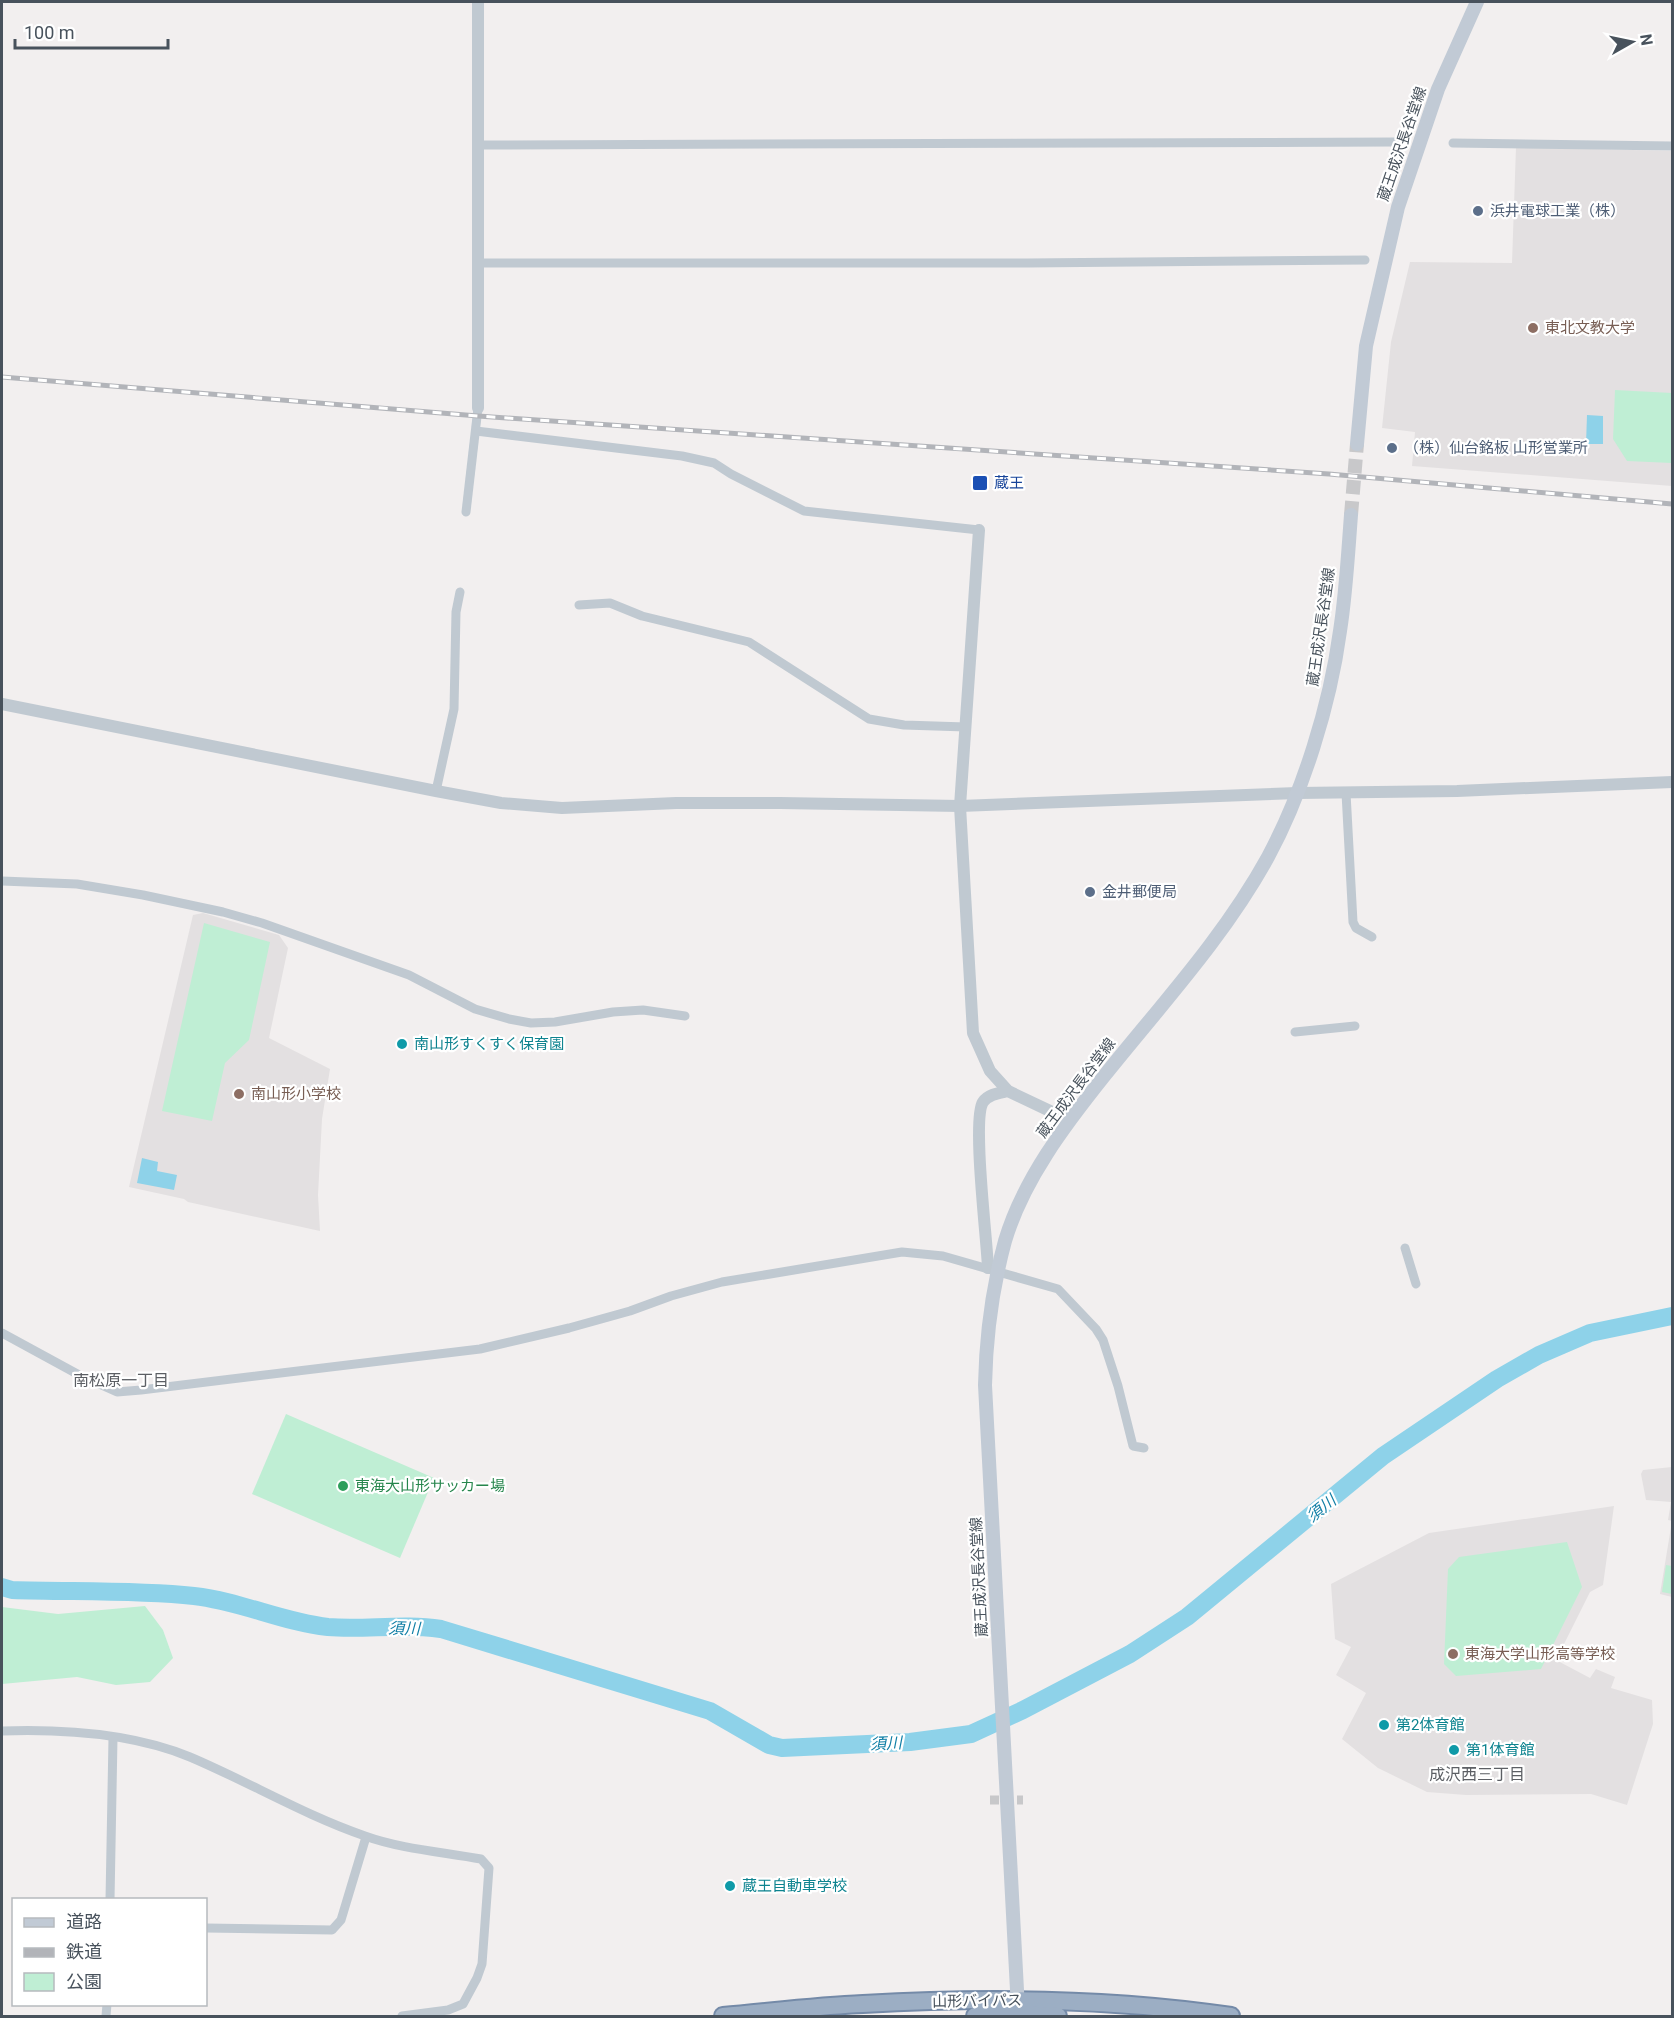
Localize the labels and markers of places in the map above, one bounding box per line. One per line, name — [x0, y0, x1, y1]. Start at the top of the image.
place label: 浜井電球工業（株） — [1490, 202, 1625, 220]
marker: 浜井電球工業（株） — [1471, 204, 1485, 218]
place label: 東北文教大学 — [1545, 319, 1635, 337]
marker: 東北文教大学 — [1526, 321, 1540, 335]
place label: （株）仙台銘板 山形営業所 — [1404, 439, 1588, 457]
marker: （株）仙台銘板 山形営業所 — [1385, 441, 1399, 455]
marker: 蔵王 — [971, 474, 989, 492]
place label: 蔵王 — [994, 474, 1024, 492]
place label: 金井郵便局 — [1102, 883, 1177, 901]
marker: 金井郵便局 — [1083, 885, 1097, 899]
place label: 南山形すくすく保育園 — [414, 1035, 564, 1053]
marker: 南山形すくすく保育園 — [395, 1037, 409, 1051]
place label: 南山形小学校 — [251, 1085, 341, 1103]
marker: 南山形小学校 — [232, 1087, 246, 1101]
place label: 東海大山形サッカー場 — [355, 1477, 505, 1495]
marker: 東海大山形サッカー場 — [336, 1479, 350, 1493]
place label: 東海大学山形高等学校 — [1465, 1645, 1615, 1663]
marker: 東海大学山形高等学校 — [1446, 1647, 1460, 1661]
place label: 第2体育館 — [1396, 1716, 1464, 1734]
marker: 第2体育館 — [1377, 1718, 1391, 1732]
place label: 第1体育館 — [1466, 1741, 1534, 1759]
marker: 第1体育館 — [1447, 1743, 1461, 1757]
place label: 蔵王自動車学校 — [742, 1877, 847, 1895]
marker: 蔵王自動車学校 — [723, 1879, 737, 1893]

